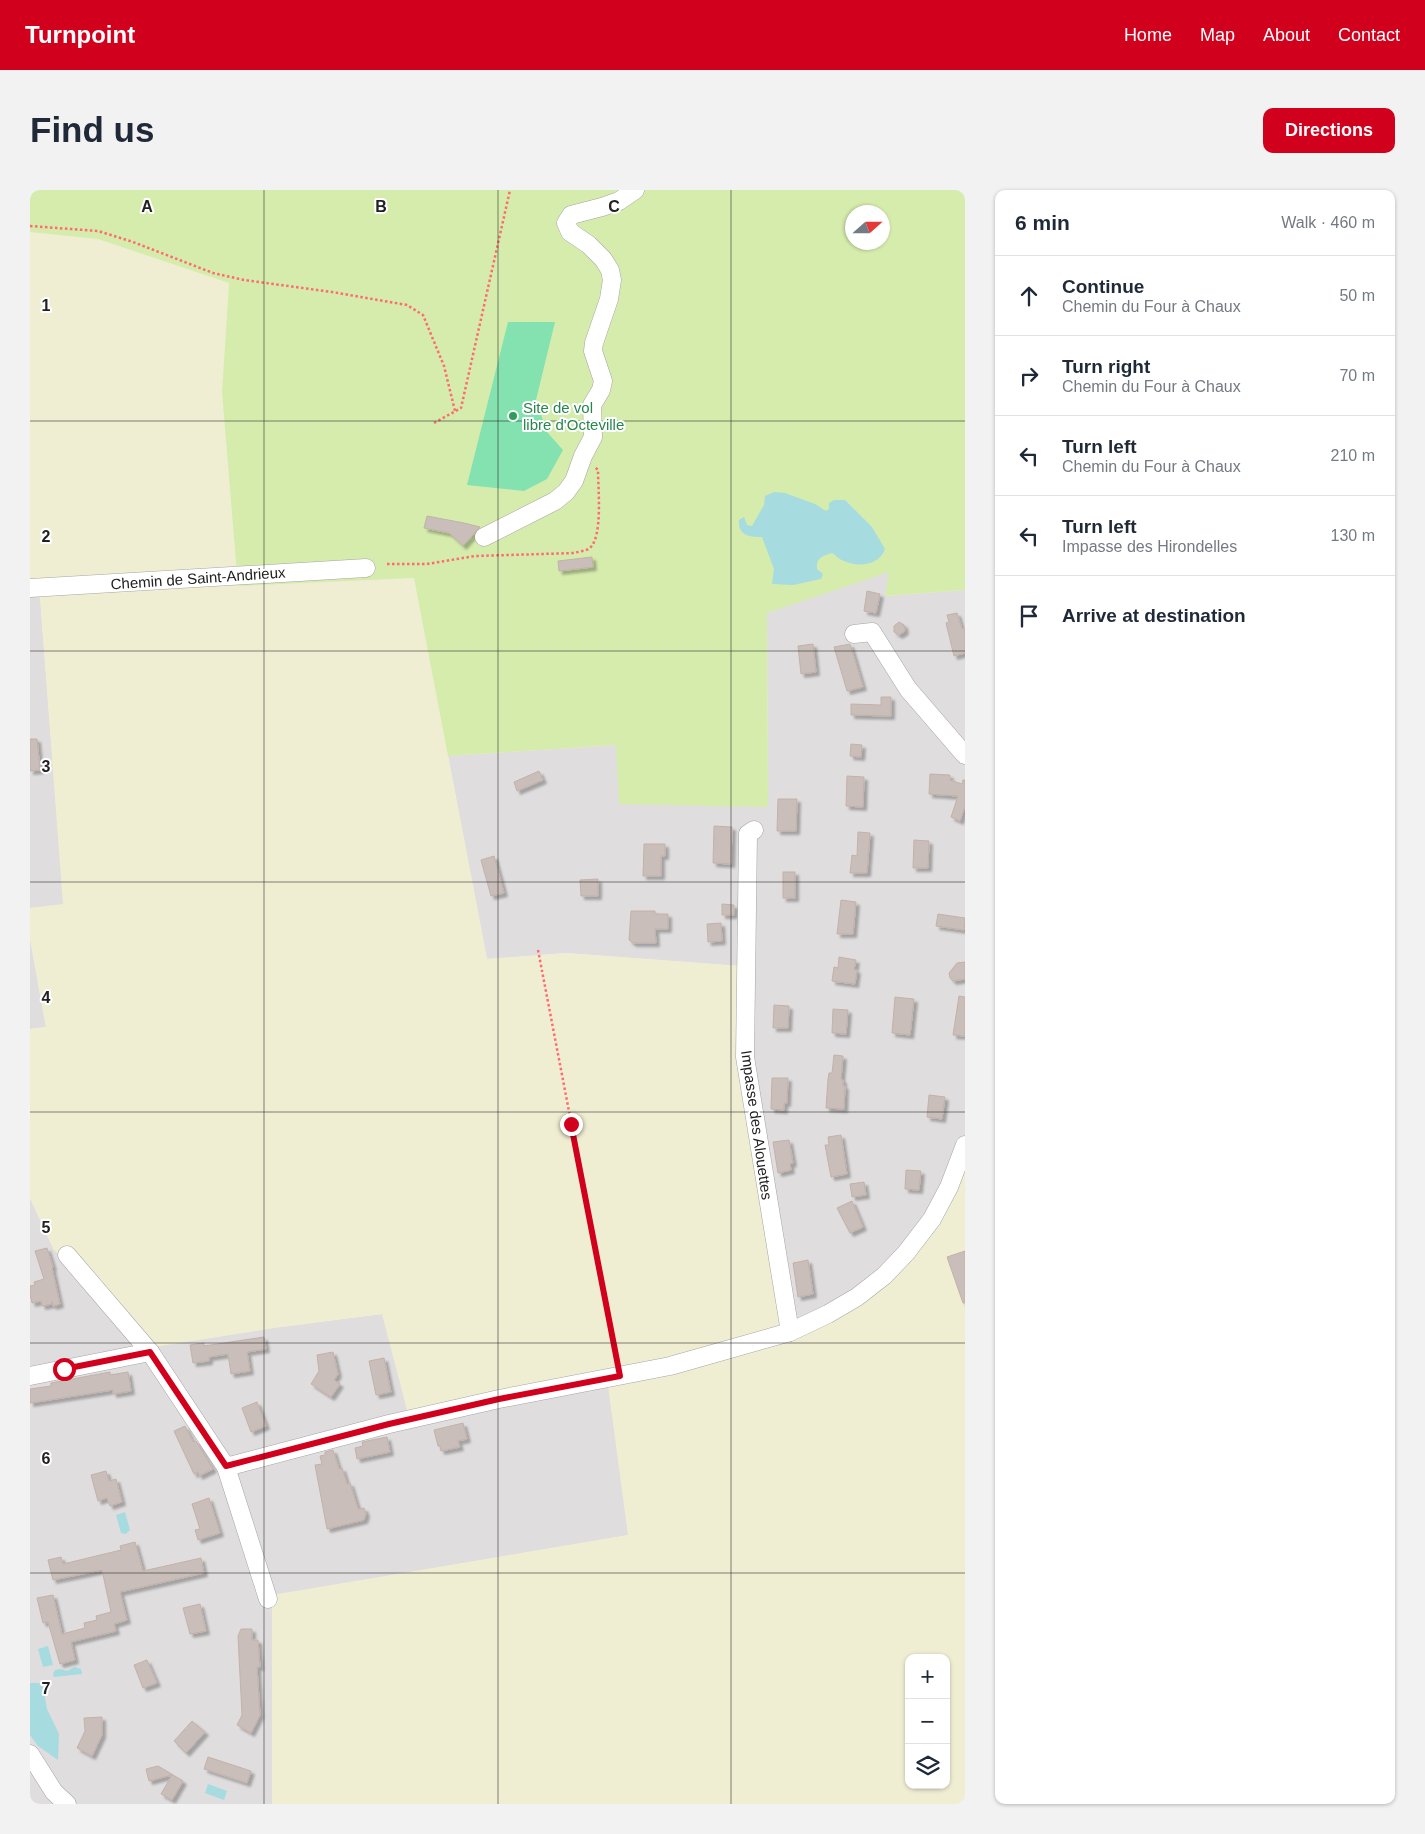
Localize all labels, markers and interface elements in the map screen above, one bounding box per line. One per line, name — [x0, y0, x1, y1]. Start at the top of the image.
text: Turnpoint — [25, 21, 135, 48]
text: Home — [1124, 25, 1172, 45]
text: Map — [1200, 25, 1235, 45]
text: About — [1263, 25, 1310, 45]
text: Contact — [1338, 25, 1400, 45]
button: Directions — [1263, 108, 1395, 153]
text: Find us — [30, 110, 154, 149]
text: A — [141, 198, 153, 215]
text: B — [375, 198, 387, 215]
text: C — [608, 198, 620, 215]
north arrow — [845, 205, 890, 250]
text: 6 min — [1015, 211, 1070, 234]
text: Walk · 460 m — [1281, 214, 1375, 231]
text: Continue — [1062, 276, 1144, 297]
icon: ahead — [1015, 282, 1043, 310]
text: 50 m — [1339, 287, 1375, 304]
text: 1 — [42, 297, 51, 314]
text: Chemin du Four à Chaux — [1062, 298, 1241, 315]
text: Turn right — [1062, 356, 1150, 377]
icon: right — [1015, 362, 1043, 390]
text: 70 m — [1339, 367, 1375, 384]
text: Chemin du Four à Chaux — [1062, 378, 1241, 395]
place label: Site de vol libre d'Octeville — [523, 399, 624, 433]
marker: Site de vol libre d'Octeville — [507, 410, 519, 422]
text: Turn left — [1062, 436, 1137, 457]
icon: left — [1015, 442, 1043, 470]
text: 210 m — [1331, 447, 1375, 464]
text: Chemin du Four à Chaux — [1062, 458, 1241, 475]
text: Turn left — [1062, 516, 1137, 537]
icon: left — [1015, 522, 1043, 550]
text: 130 m — [1331, 527, 1375, 544]
text: 2 — [42, 528, 51, 545]
text: Impasse des Hirondelles — [1062, 538, 1237, 555]
street label: Chemin de Saint-Andrieux — [110, 563, 286, 593]
icon: arrive — [1015, 602, 1043, 630]
text: Arrive at destination — [1062, 605, 1246, 626]
text: 3 — [42, 758, 51, 775]
text: 4 — [42, 989, 51, 1006]
street label: Impasse des Alouettes — [738, 1049, 776, 1201]
route end — [560, 1113, 583, 1136]
text: 5 — [42, 1219, 51, 1236]
route start — [53, 1358, 76, 1381]
text: 6 — [42, 1450, 51, 1467]
map controls — [905, 1654, 950, 1789]
button: + — [905, 1654, 950, 1699]
text: 7 — [42, 1680, 51, 1697]
button: − — [905, 1699, 950, 1744]
button: layers — [905, 1744, 950, 1789]

